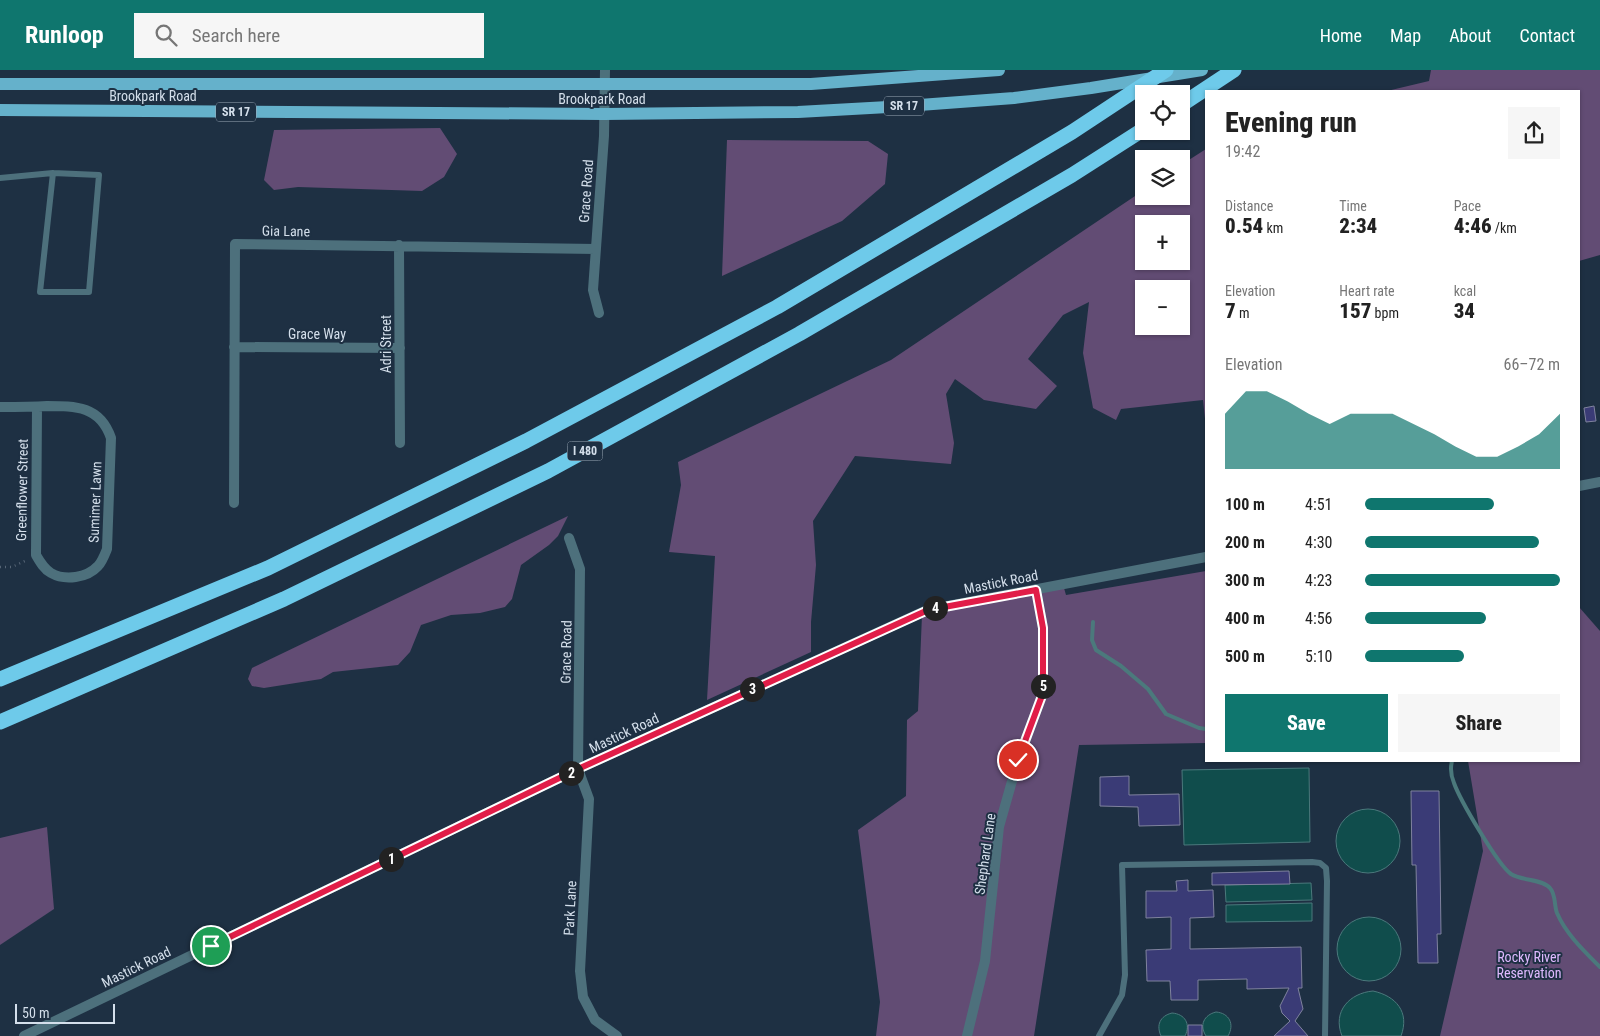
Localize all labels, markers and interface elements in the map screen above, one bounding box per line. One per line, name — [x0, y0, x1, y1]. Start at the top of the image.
search box — [134, 13, 484, 58]
text: Runloop — [25, 21, 104, 49]
icon: search — [152, 21, 180, 49]
text: Search here — [192, 24, 280, 47]
text: Home — [1320, 25, 1362, 46]
text: Map — [1390, 25, 1421, 46]
text: About — [1449, 25, 1491, 46]
text: Contact — [1519, 25, 1575, 46]
map controls — [1135, 85, 1190, 335]
button: locate — [1135, 85, 1190, 140]
street label: Brookpark Road — [109, 88, 197, 104]
street label: Brookpark Road — [558, 91, 646, 107]
road number: SR 17 — [884, 97, 924, 116]
road number: SR 17 — [216, 102, 256, 122]
text: Evening run — [1225, 106, 1357, 139]
button: share — [1508, 107, 1560, 159]
text: 19:42 — [1225, 142, 1260, 161]
button: layers — [1135, 150, 1190, 205]
street label: Grace Road — [576, 159, 596, 223]
text: Distance — [1225, 198, 1273, 214]
text: Time — [1339, 198, 1367, 214]
text: Pace — [1454, 198, 1481, 214]
text: 0.54 — [1225, 214, 1263, 238]
text: 2:34 — [1339, 214, 1377, 238]
text: 4:46 — [1454, 214, 1492, 238]
button: + — [1135, 215, 1190, 270]
text: km — [1263, 220, 1283, 236]
text: /km — [1492, 220, 1517, 236]
street label: Gia Lane — [262, 223, 311, 239]
button: − — [1135, 280, 1190, 335]
text: Elevation — [1225, 283, 1275, 299]
text: Heart rate — [1339, 283, 1395, 299]
text: kcal — [1454, 283, 1476, 299]
text: 7 — [1225, 299, 1236, 323]
text: 157 — [1339, 299, 1371, 323]
text: 34 — [1454, 299, 1475, 323]
text: m — [1236, 305, 1249, 321]
text: bpm — [1371, 305, 1399, 321]
street label: Adri Street — [378, 315, 394, 373]
street label: Grace Way — [288, 326, 346, 342]
text: Elevation — [1225, 355, 1283, 374]
text: 66–72 m — [1504, 355, 1560, 374]
street label: Greenflower Street — [13, 439, 31, 541]
road number: I 480 — [568, 442, 602, 461]
street label: Sumimer Lawn — [86, 461, 104, 543]
text: 100 m — [1225, 495, 1265, 514]
text: 4:51 — [1305, 495, 1332, 514]
text: 200 m — [1225, 533, 1265, 552]
text: 4:30 — [1305, 533, 1332, 552]
street label: Mastick Road — [963, 567, 1039, 597]
text: 300 m — [1225, 571, 1265, 590]
text: 4:23 — [1305, 571, 1332, 590]
pin: 4 — [922, 596, 948, 620]
text: 4 — [932, 600, 939, 616]
text: 400 m — [1225, 609, 1265, 628]
text: 4:56 — [1305, 609, 1332, 628]
street label: Grace Road — [557, 620, 575, 684]
text: 500 m — [1225, 647, 1265, 666]
text: 5:10 — [1305, 647, 1332, 666]
pin: 5 — [1030, 674, 1056, 698]
pin: 3 — [740, 676, 764, 702]
text: 5 — [1040, 678, 1047, 694]
text: 3 — [749, 681, 756, 697]
button: Save — [1225, 694, 1388, 752]
button: Share — [1398, 694, 1560, 752]
street label: Mastick Road — [587, 710, 661, 756]
pin — [997, 739, 1039, 781]
icon: check — [1004, 746, 1032, 774]
pin: 2 — [558, 760, 584, 786]
text: 2 — [568, 765, 575, 781]
street label: Shephard Lane — [971, 812, 999, 896]
pin: 1 — [378, 846, 404, 872]
text: 1 — [388, 851, 395, 867]
street label: Park Lane — [561, 880, 579, 936]
pin — [190, 925, 232, 967]
icon: arrive — [197, 932, 225, 960]
street label: Mastick Road — [99, 943, 173, 991]
park label: Rocky River Reservation — [1496, 949, 1562, 981]
scale bar — [15, 1001, 115, 1024]
text: 50 m — [22, 1005, 50, 1021]

